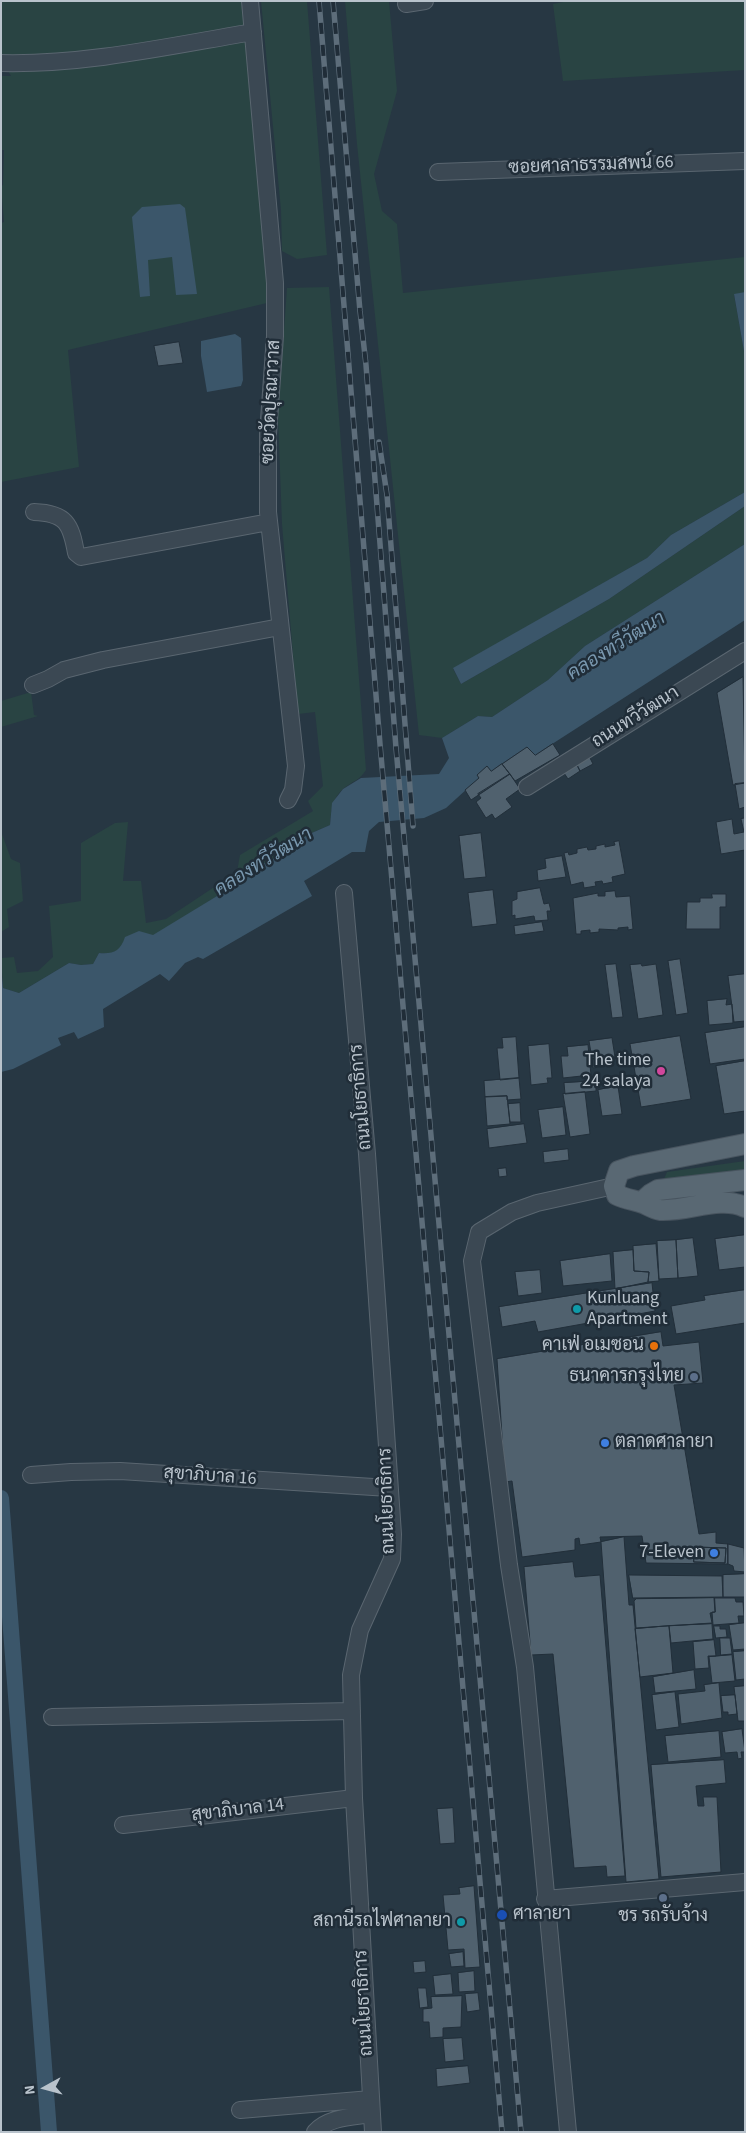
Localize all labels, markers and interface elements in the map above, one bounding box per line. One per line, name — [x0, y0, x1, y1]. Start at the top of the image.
street label: ซอยศาลาธรรมสพน์ 66 — [508, 152, 674, 180]
street label: ซอยวัดปุรณาวาส — [258, 339, 286, 465]
water label: คลองทวีวัฒนา — [564, 608, 670, 686]
street label: ถนนทวีวัฒนา — [588, 683, 684, 753]
water label: คลองทวีวัฒนา — [211, 824, 317, 902]
street label: ถนนโยธาธิการ — [347, 1043, 377, 1151]
place label: The time 24 salaya — [582, 1050, 651, 1092]
marker: The time 24 salaya — [655, 1065, 667, 1077]
place label: Kunluang Apartment — [587, 1288, 668, 1330]
marker: Kunluang Apartment — [571, 1303, 583, 1315]
place label: คาเฟ่ อเมซอน — [542, 1335, 644, 1357]
marker: คาเฟ่ อเมซอน — [648, 1340, 660, 1352]
place label: ธนาคารกรุงไทย — [569, 1366, 684, 1388]
marker: ธนาคารกรุงไทย — [688, 1371, 700, 1383]
place label: ตลาดศาลายา — [615, 1432, 714, 1454]
marker: ตลาดศาลายา — [599, 1437, 611, 1449]
street label: ถนนโยธาธิการ — [375, 1447, 401, 1555]
street label: สุขาภิบาล 16 — [163, 1463, 257, 1491]
place label: 7-Eleven — [639, 1542, 704, 1564]
marker: 7-Eleven — [708, 1547, 720, 1559]
street label: สุขาภิบาล 14 — [190, 1795, 286, 1827]
marker: ชร รถรับจ้าง — [657, 1892, 669, 1904]
place label: ศาลายา — [513, 1904, 571, 1926]
place label: ชร รถรับจ้าง — [618, 1906, 708, 1928]
marker: ศาลายา — [495, 1908, 509, 1922]
place label: สถานีรถไฟศาลายา — [313, 1911, 451, 1933]
marker: สถานีรถไฟศาลายา — [455, 1916, 467, 1928]
street label: ถนนโยธาธิการ — [351, 1949, 379, 2057]
north arrow — [20, 2063, 70, 2113]
text: N — [20, 2084, 41, 2096]

